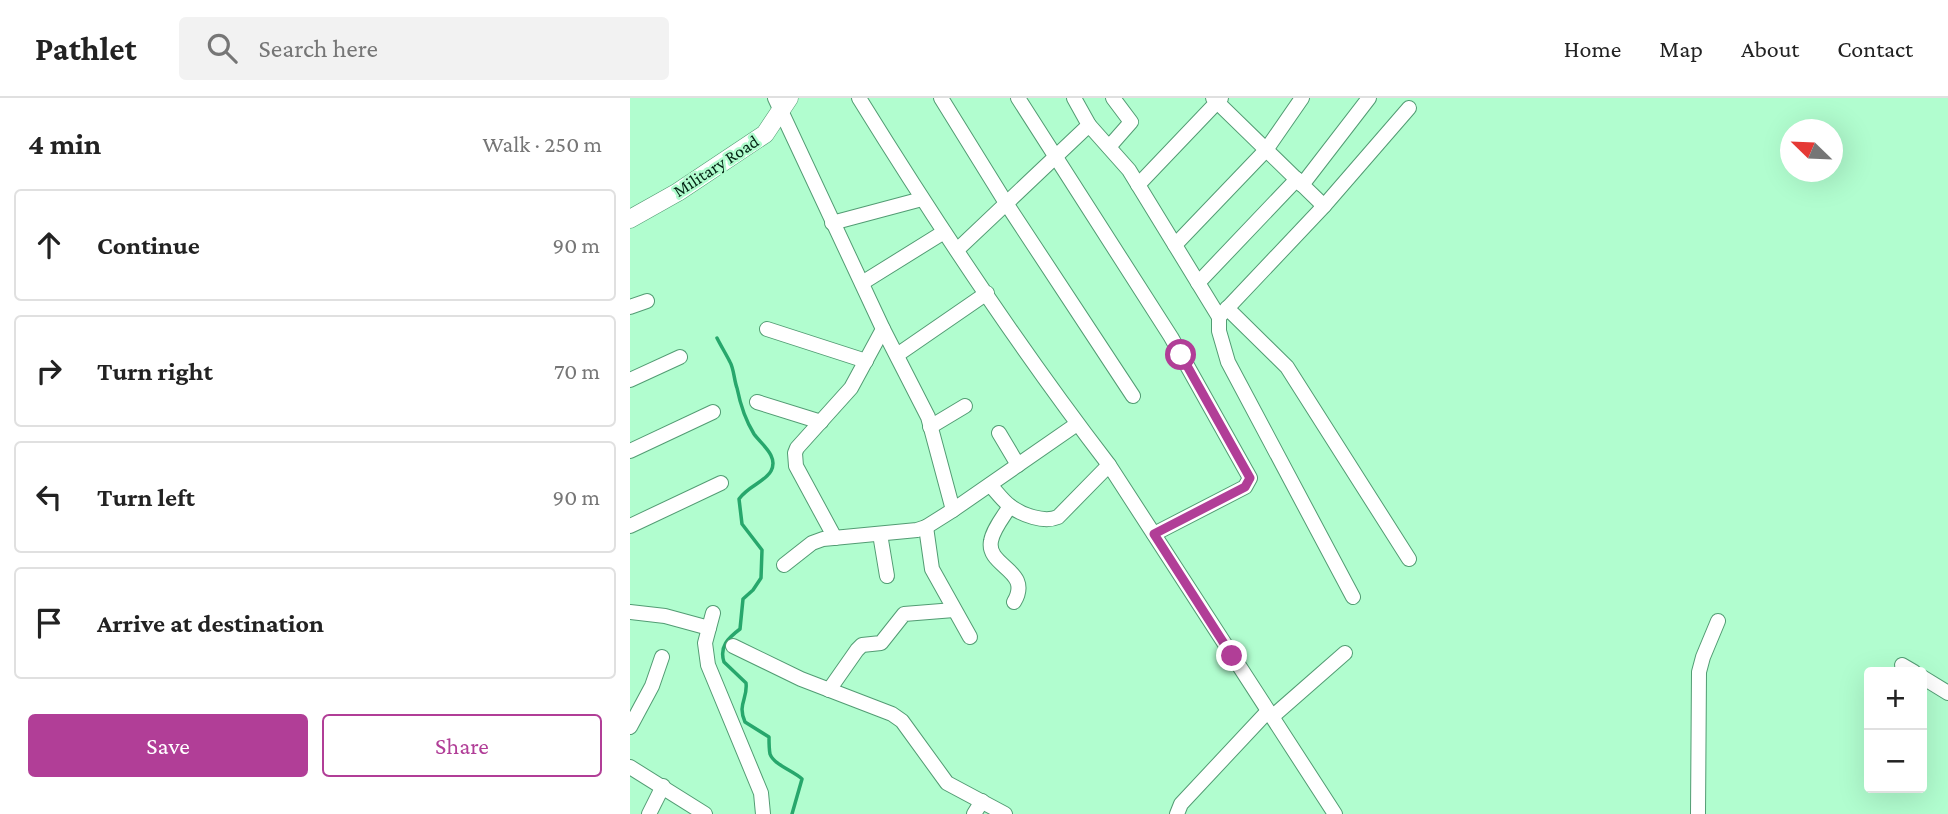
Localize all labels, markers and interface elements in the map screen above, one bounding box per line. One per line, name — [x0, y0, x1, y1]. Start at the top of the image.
search box — [179, 17, 669, 80]
icon: search — [203, 29, 241, 67]
text: Pathlet — [35, 30, 137, 67]
text: Search here — [259, 34, 378, 63]
text: Home — [1564, 35, 1621, 62]
text: Map — [1659, 35, 1703, 62]
text: About — [1741, 35, 1799, 62]
text: Contact — [1837, 35, 1913, 62]
north arrow — [1780, 119, 1843, 182]
text: 4 min — [28, 127, 101, 160]
text: Walk · 250 m — [482, 131, 602, 157]
street label: Military Road — [669, 131, 763, 201]
icon: ahead — [30, 226, 68, 264]
text: Continue — [97, 231, 200, 260]
text: 90 m — [553, 232, 600, 258]
route start — [1165, 339, 1196, 370]
icon: right — [30, 352, 68, 390]
text: Turn right — [97, 357, 213, 386]
text: 70 m — [554, 358, 600, 384]
icon: left — [30, 478, 68, 516]
text: Turn left — [97, 483, 195, 512]
text: 90 m — [553, 484, 600, 510]
icon: arrive — [30, 604, 68, 642]
text: Arrive at destination — [97, 609, 324, 638]
route end — [1216, 640, 1247, 671]
map controls — [1864, 667, 1927, 793]
button: + — [1864, 667, 1927, 730]
button: Save — [28, 714, 308, 777]
button: Share — [322, 714, 602, 777]
button: − — [1864, 730, 1927, 793]

